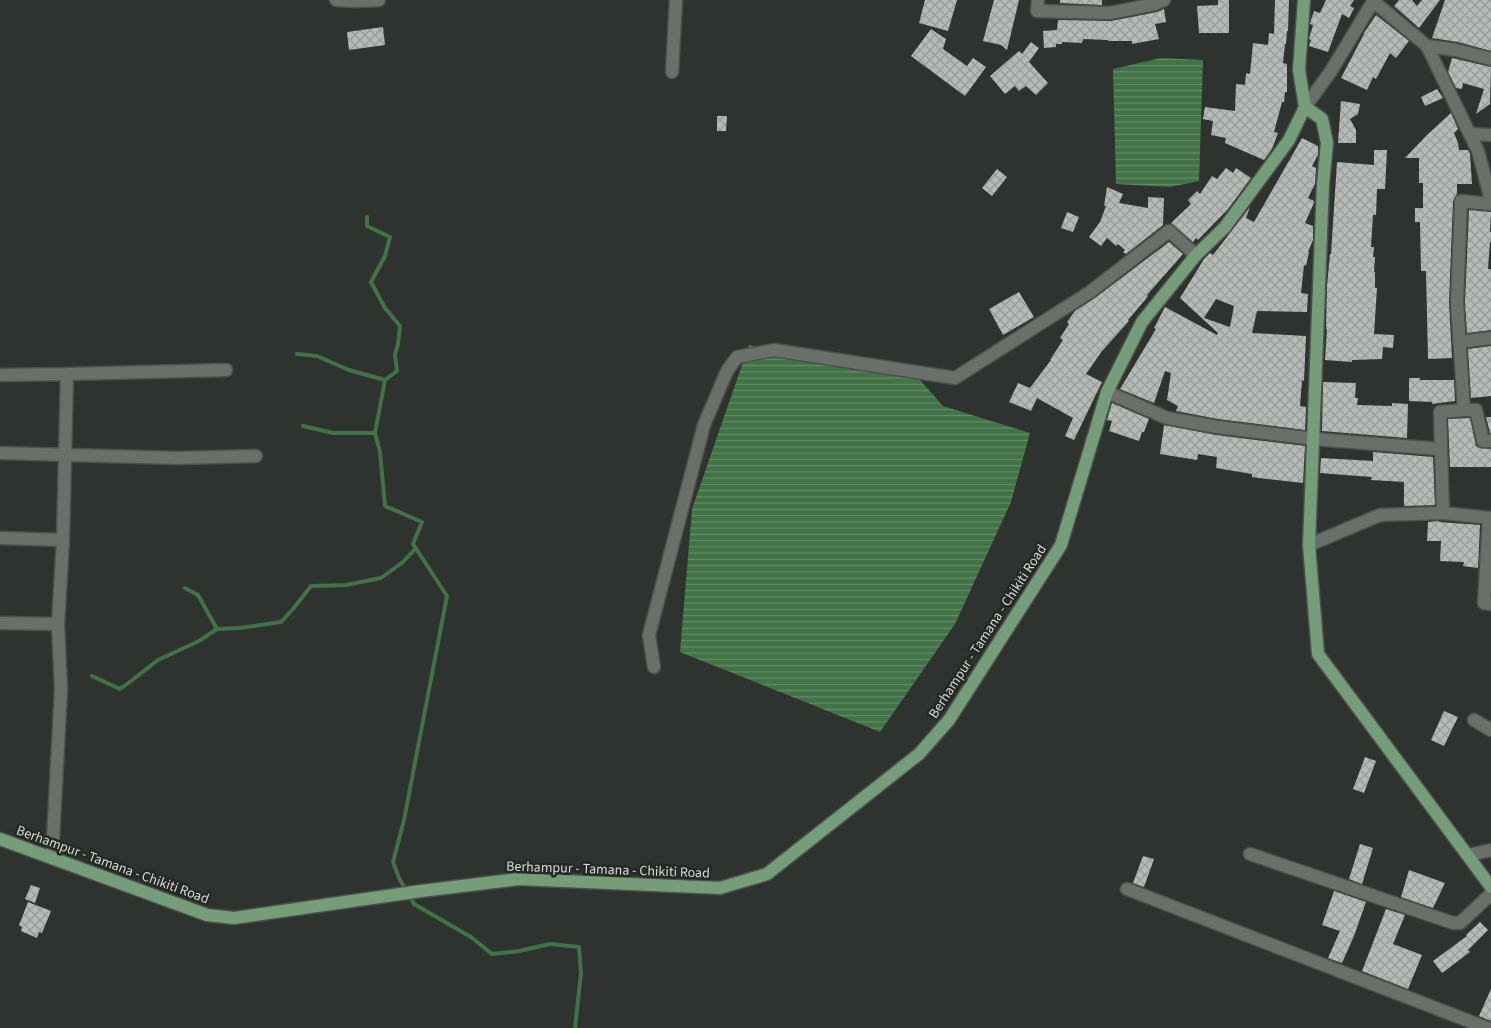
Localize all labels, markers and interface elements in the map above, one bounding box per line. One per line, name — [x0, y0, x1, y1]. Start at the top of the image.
street label: Berhampur - Tamana - Chikiti Road — [924, 541, 1052, 722]
street label: Berhampur - Tamana - Chikiti Road — [13, 821, 212, 909]
street label: Berhampur - Tamana - Chikiti Road — [506, 856, 710, 884]

